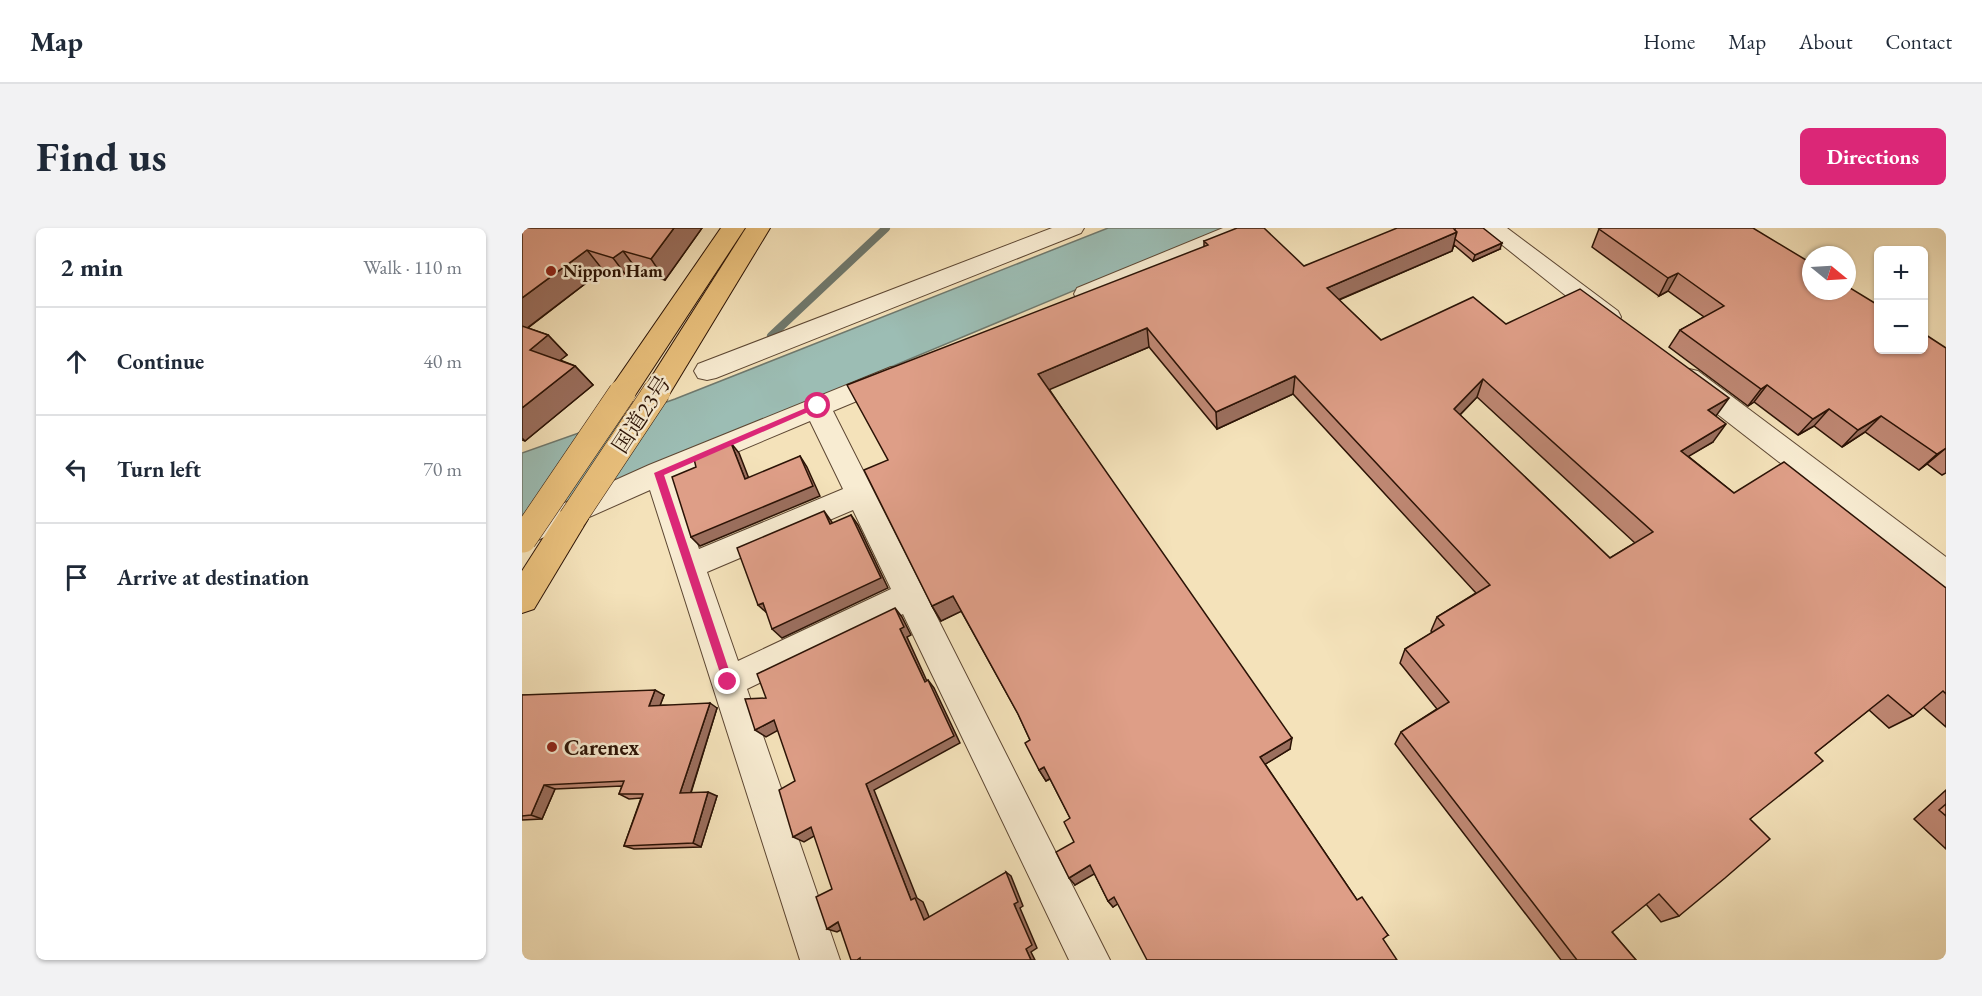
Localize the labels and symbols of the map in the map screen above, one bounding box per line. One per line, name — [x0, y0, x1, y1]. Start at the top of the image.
north arrow — [1802, 246, 1856, 300]
place label: Nippon Ham — [563, 259, 663, 282]
marker: Nippon Ham — [544, 264, 558, 278]
street label: 国道23号 — [606, 370, 677, 459]
route start — [804, 392, 830, 418]
route end — [714, 668, 740, 694]
place label: Carenex — [564, 733, 639, 762]
marker: Carenex — [545, 740, 559, 754]

